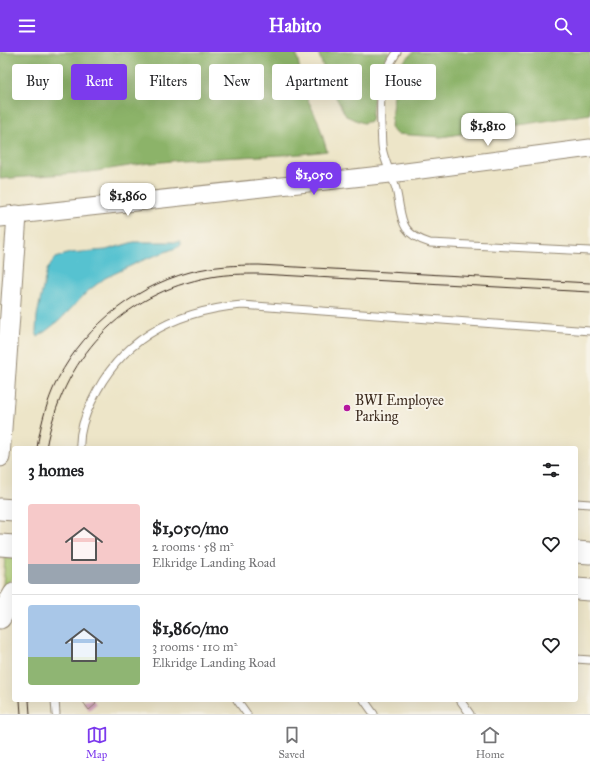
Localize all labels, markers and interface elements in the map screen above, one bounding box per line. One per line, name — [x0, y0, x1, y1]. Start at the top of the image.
icon: menu — [16, 15, 38, 37]
text: Habito — [269, 15, 321, 37]
icon: search — [552, 15, 574, 37]
chip: Buy — [12, 64, 63, 100]
chip: Rent — [71, 64, 127, 100]
chip: Filters — [135, 64, 201, 100]
chip: New — [209, 64, 264, 100]
chip: Apartment — [272, 64, 362, 100]
chip: House — [370, 64, 436, 100]
pin: $1,810 — [455, 113, 521, 147]
text: $1,810 — [470, 118, 506, 134]
pin: $1,050 — [281, 162, 347, 196]
text: $1,050 — [295, 167, 333, 183]
pin: $1,860 — [95, 183, 161, 217]
text: $1,860 — [109, 188, 147, 204]
place label: BWI Employee Parking — [355, 392, 444, 425]
marker: BWI Employee Parking — [342, 403, 352, 413]
icon: filters — [540, 459, 562, 481]
text: 3 homes — [28, 460, 84, 481]
text: $1,050/mo — [152, 518, 229, 539]
icon: home — [60, 520, 108, 568]
icon: heart — [540, 533, 562, 555]
text: 2 rooms · 58 m² — [152, 539, 234, 555]
text: Elkridge Landing Road — [152, 555, 276, 571]
text: $1,860/mo — [152, 618, 228, 639]
icon: home — [60, 621, 108, 669]
icon: heart — [540, 634, 562, 656]
text: 3 rooms · 110 m² — [152, 639, 237, 655]
text: Elkridge Landing Road — [152, 655, 276, 671]
tab: Map — [86, 724, 108, 761]
tab: Saved — [279, 724, 305, 761]
tab: Home — [476, 724, 504, 761]

